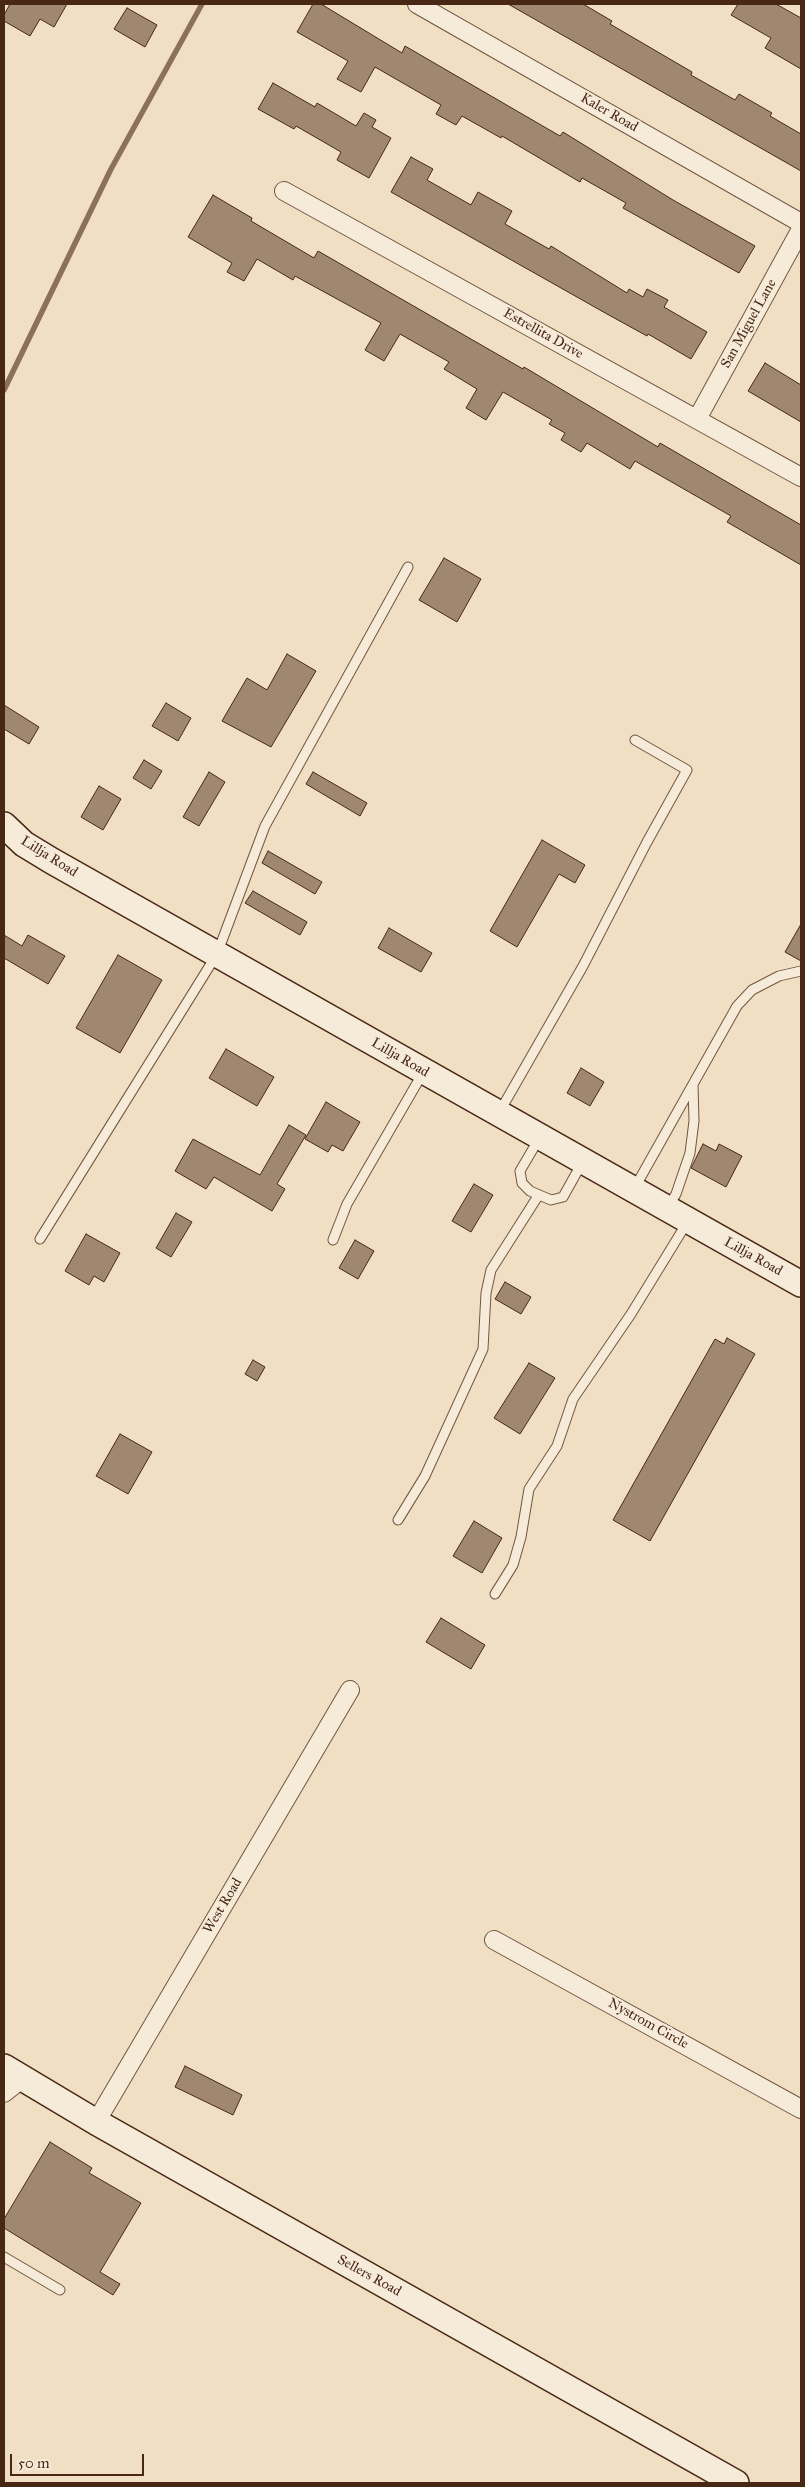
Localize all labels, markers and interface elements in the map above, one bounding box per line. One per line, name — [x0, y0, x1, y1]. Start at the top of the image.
street label: Kaler Road — [577, 90, 641, 136]
street label: San Miguel Lane — [718, 277, 780, 371]
street label: Estrellita Drive — [500, 305, 586, 363]
street label: Lillja Road — [17, 833, 81, 881]
street label: Lillja Road — [368, 1035, 432, 1081]
street label: Lillja Road — [721, 1234, 785, 1280]
street label: West Road — [200, 1875, 246, 1937]
street label: Nystrom Circle — [605, 1995, 691, 2053]
street label: Sellers Road — [334, 2252, 404, 2300]
scale bar — [12, 2444, 146, 2476]
text: 50 m — [18, 2454, 50, 2472]

